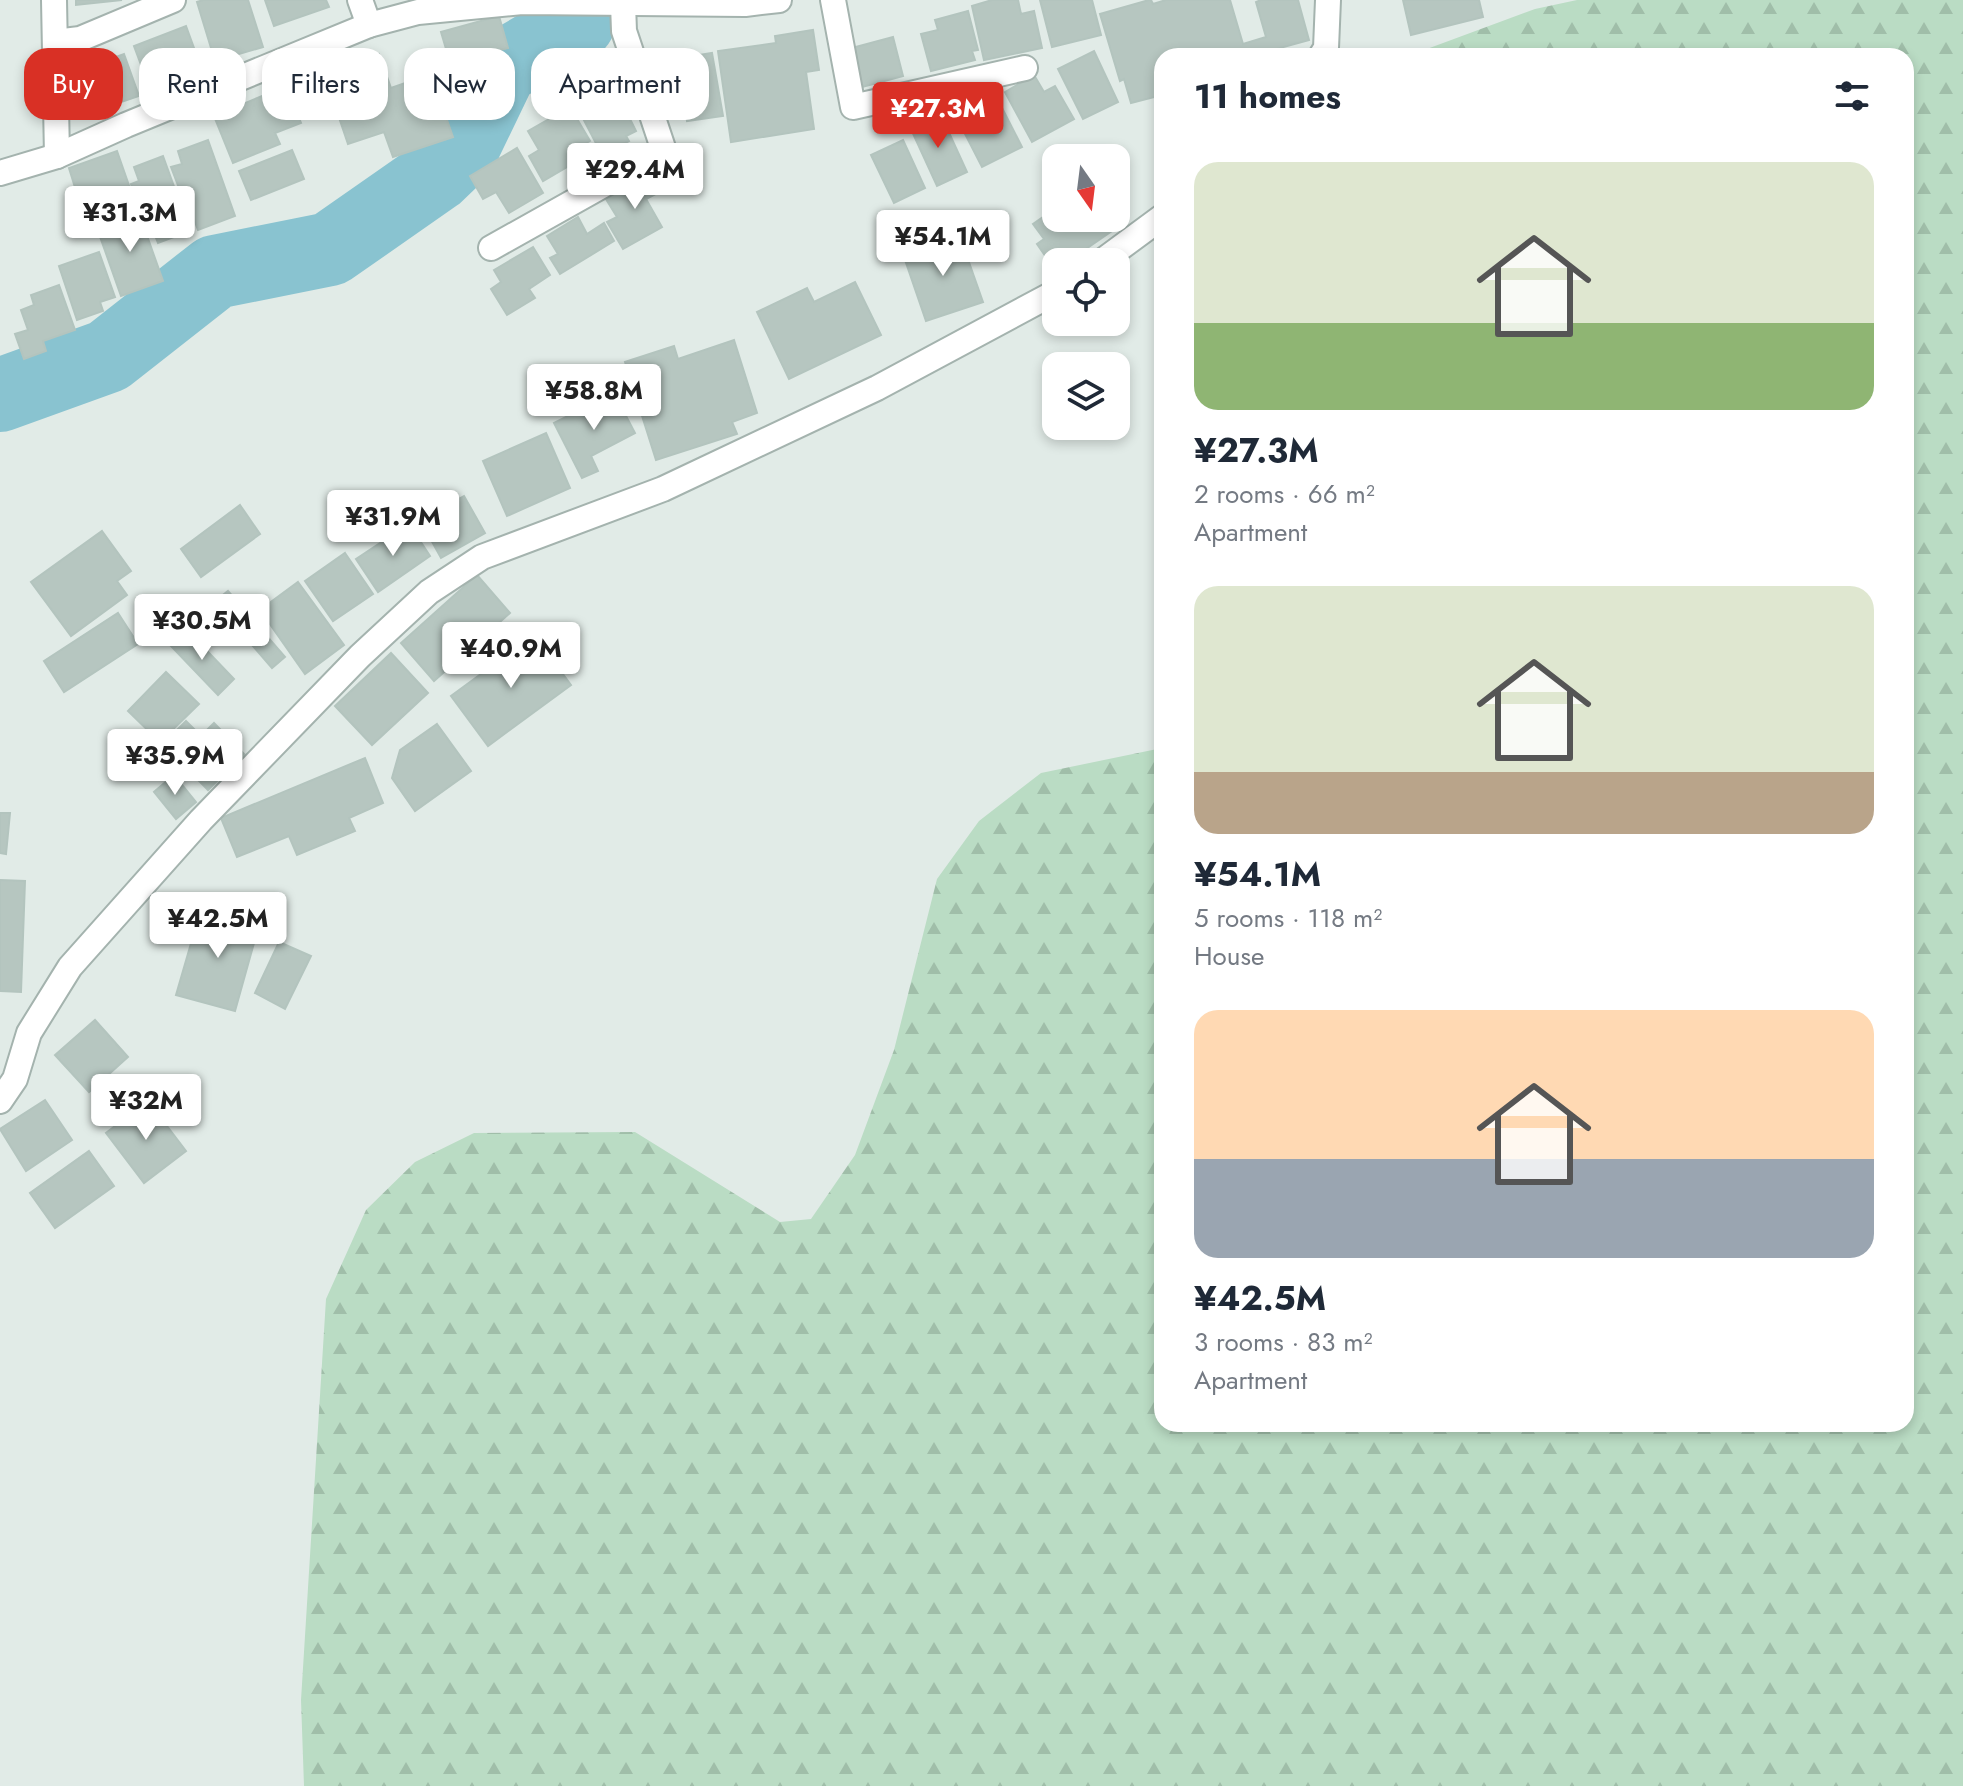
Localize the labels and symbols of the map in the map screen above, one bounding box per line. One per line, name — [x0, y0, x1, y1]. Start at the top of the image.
pin: ¥27.3M — [873, 82, 1003, 150]
pin: ¥29.4M — [570, 143, 700, 211]
north arrow — [1042, 144, 1130, 232]
pin: ¥31.3M — [65, 186, 195, 254]
pin: ¥54.1M — [878, 210, 1008, 278]
pin: ¥58.8M — [529, 364, 659, 432]
pin: ¥31.9M — [328, 490, 458, 558]
pin: ¥30.5M — [137, 594, 267, 662]
pin: ¥40.9M — [446, 622, 576, 690]
pin: ¥35.9M — [110, 729, 240, 797]
pin: ¥42.5M — [153, 892, 283, 960]
pin: ¥32M — [99, 1074, 193, 1142]

